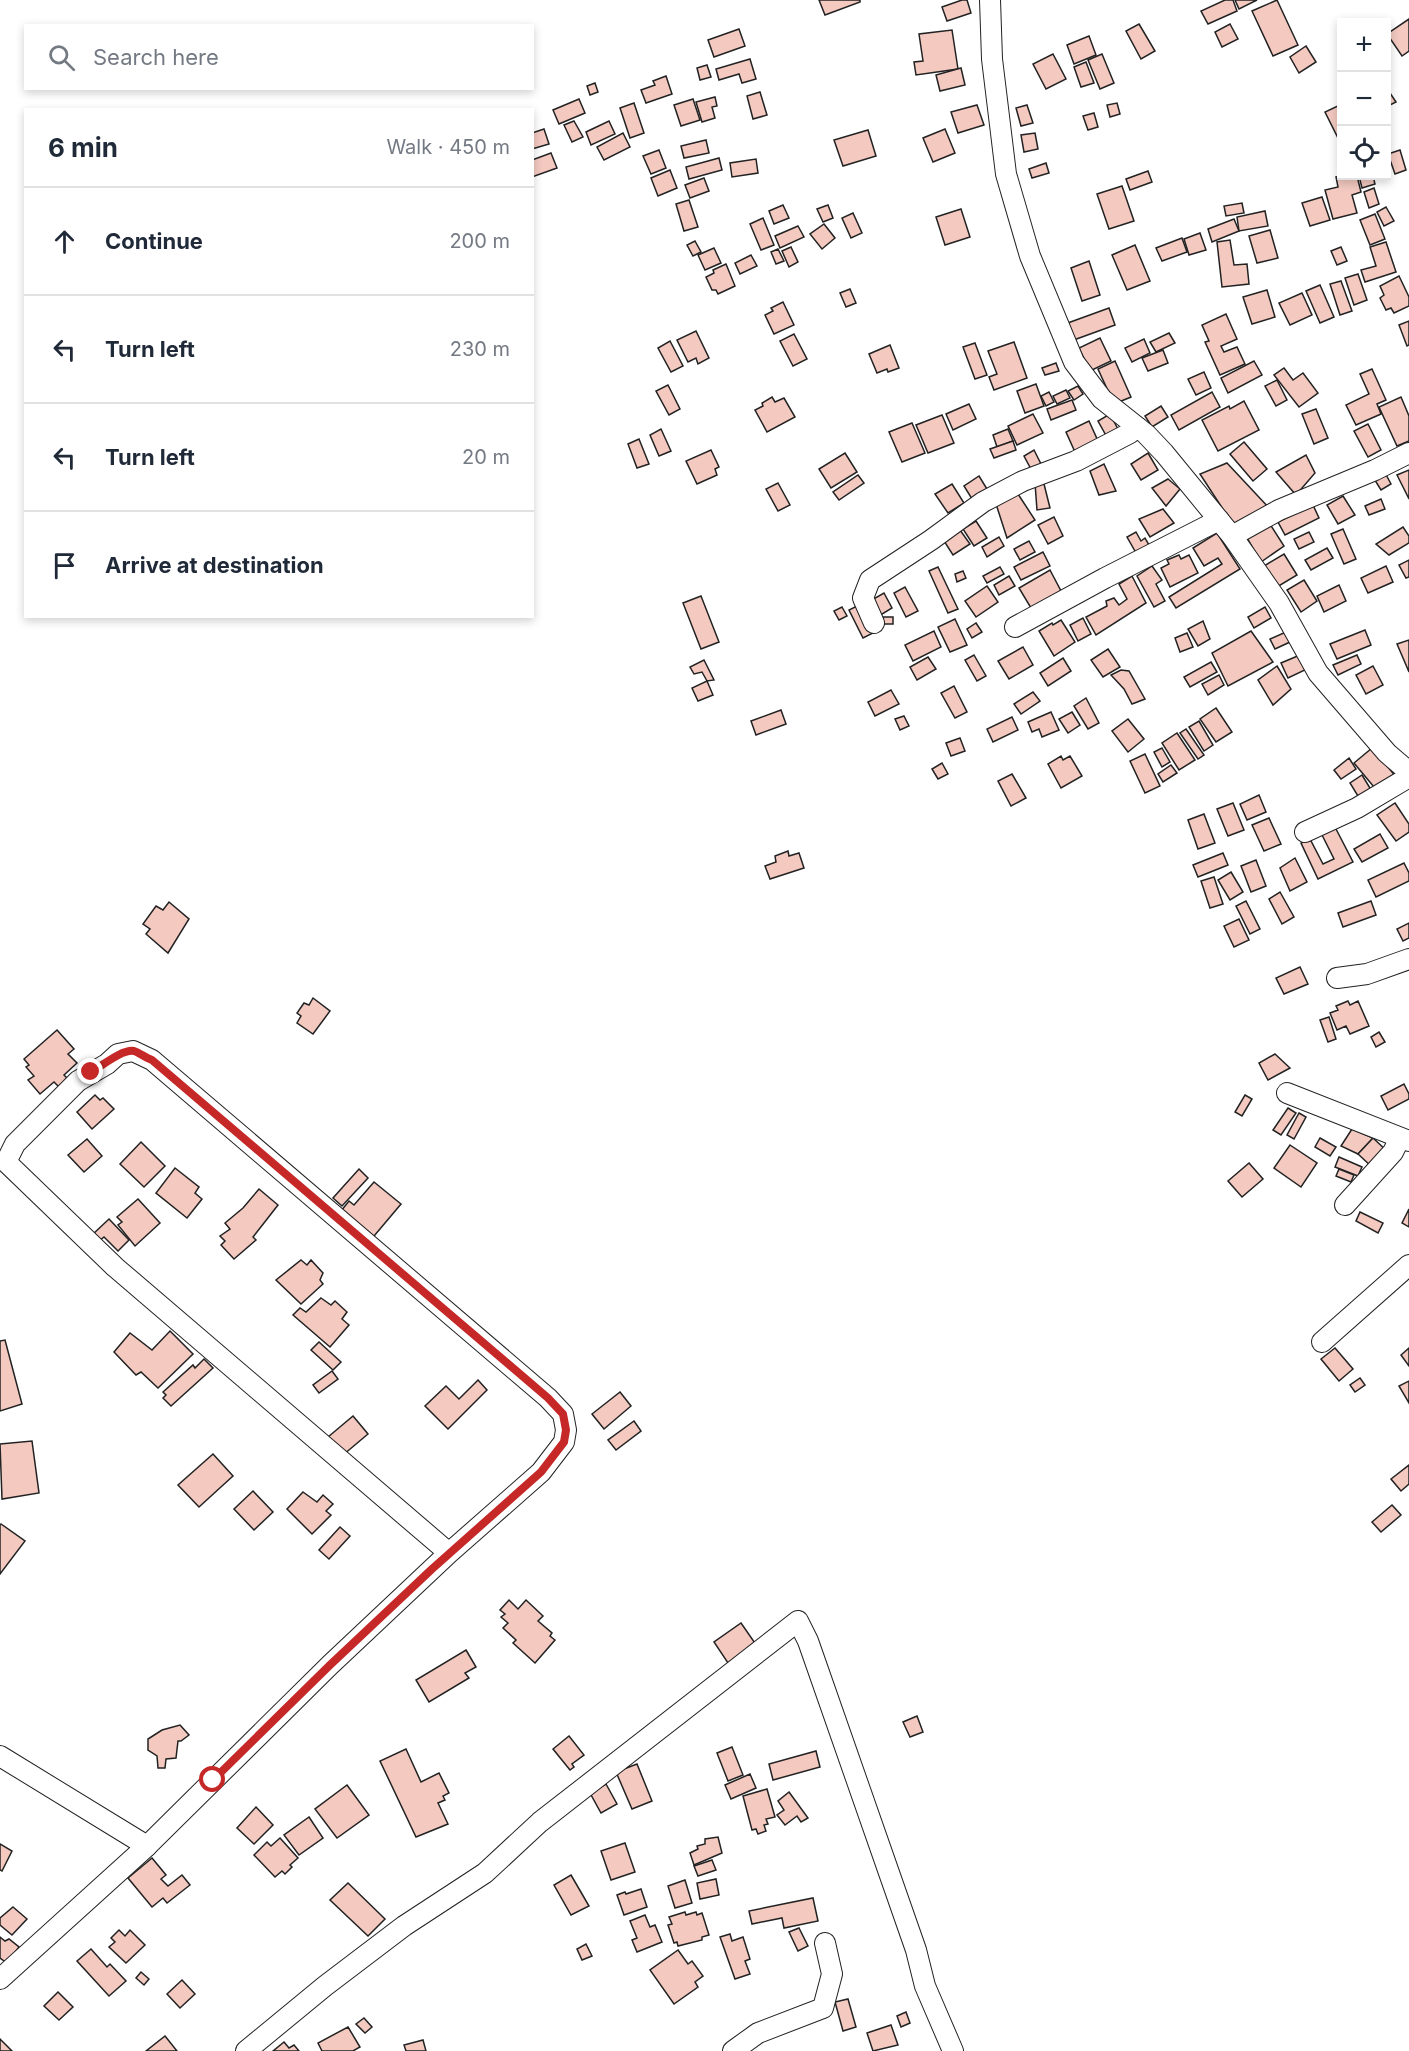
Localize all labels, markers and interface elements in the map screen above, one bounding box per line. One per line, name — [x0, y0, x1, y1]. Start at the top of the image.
map controls — [1337, 18, 1391, 180]
button: + — [1337, 18, 1391, 72]
search box — [24, 24, 534, 90]
icon: search — [45, 41, 78, 74]
text: Search here — [93, 44, 219, 70]
button: − — [1337, 72, 1391, 126]
button: locate — [1337, 126, 1391, 180]
text: 6 min — [48, 132, 118, 163]
text: Walk · 450 m — [386, 135, 510, 159]
icon: ahead — [48, 225, 81, 258]
text: Continue — [105, 228, 203, 254]
text: 200 m — [449, 229, 510, 253]
icon: left — [48, 333, 81, 366]
text: Turn left — [105, 336, 195, 362]
text: 230 m — [450, 337, 510, 361]
icon: left — [48, 441, 81, 474]
text: Turn left — [105, 444, 195, 470]
text: 20 m — [462, 445, 510, 469]
icon: arrive — [48, 549, 81, 582]
text: Arrive at destination — [105, 552, 324, 578]
route end — [77, 1058, 103, 1084]
route start — [199, 1766, 225, 1792]

